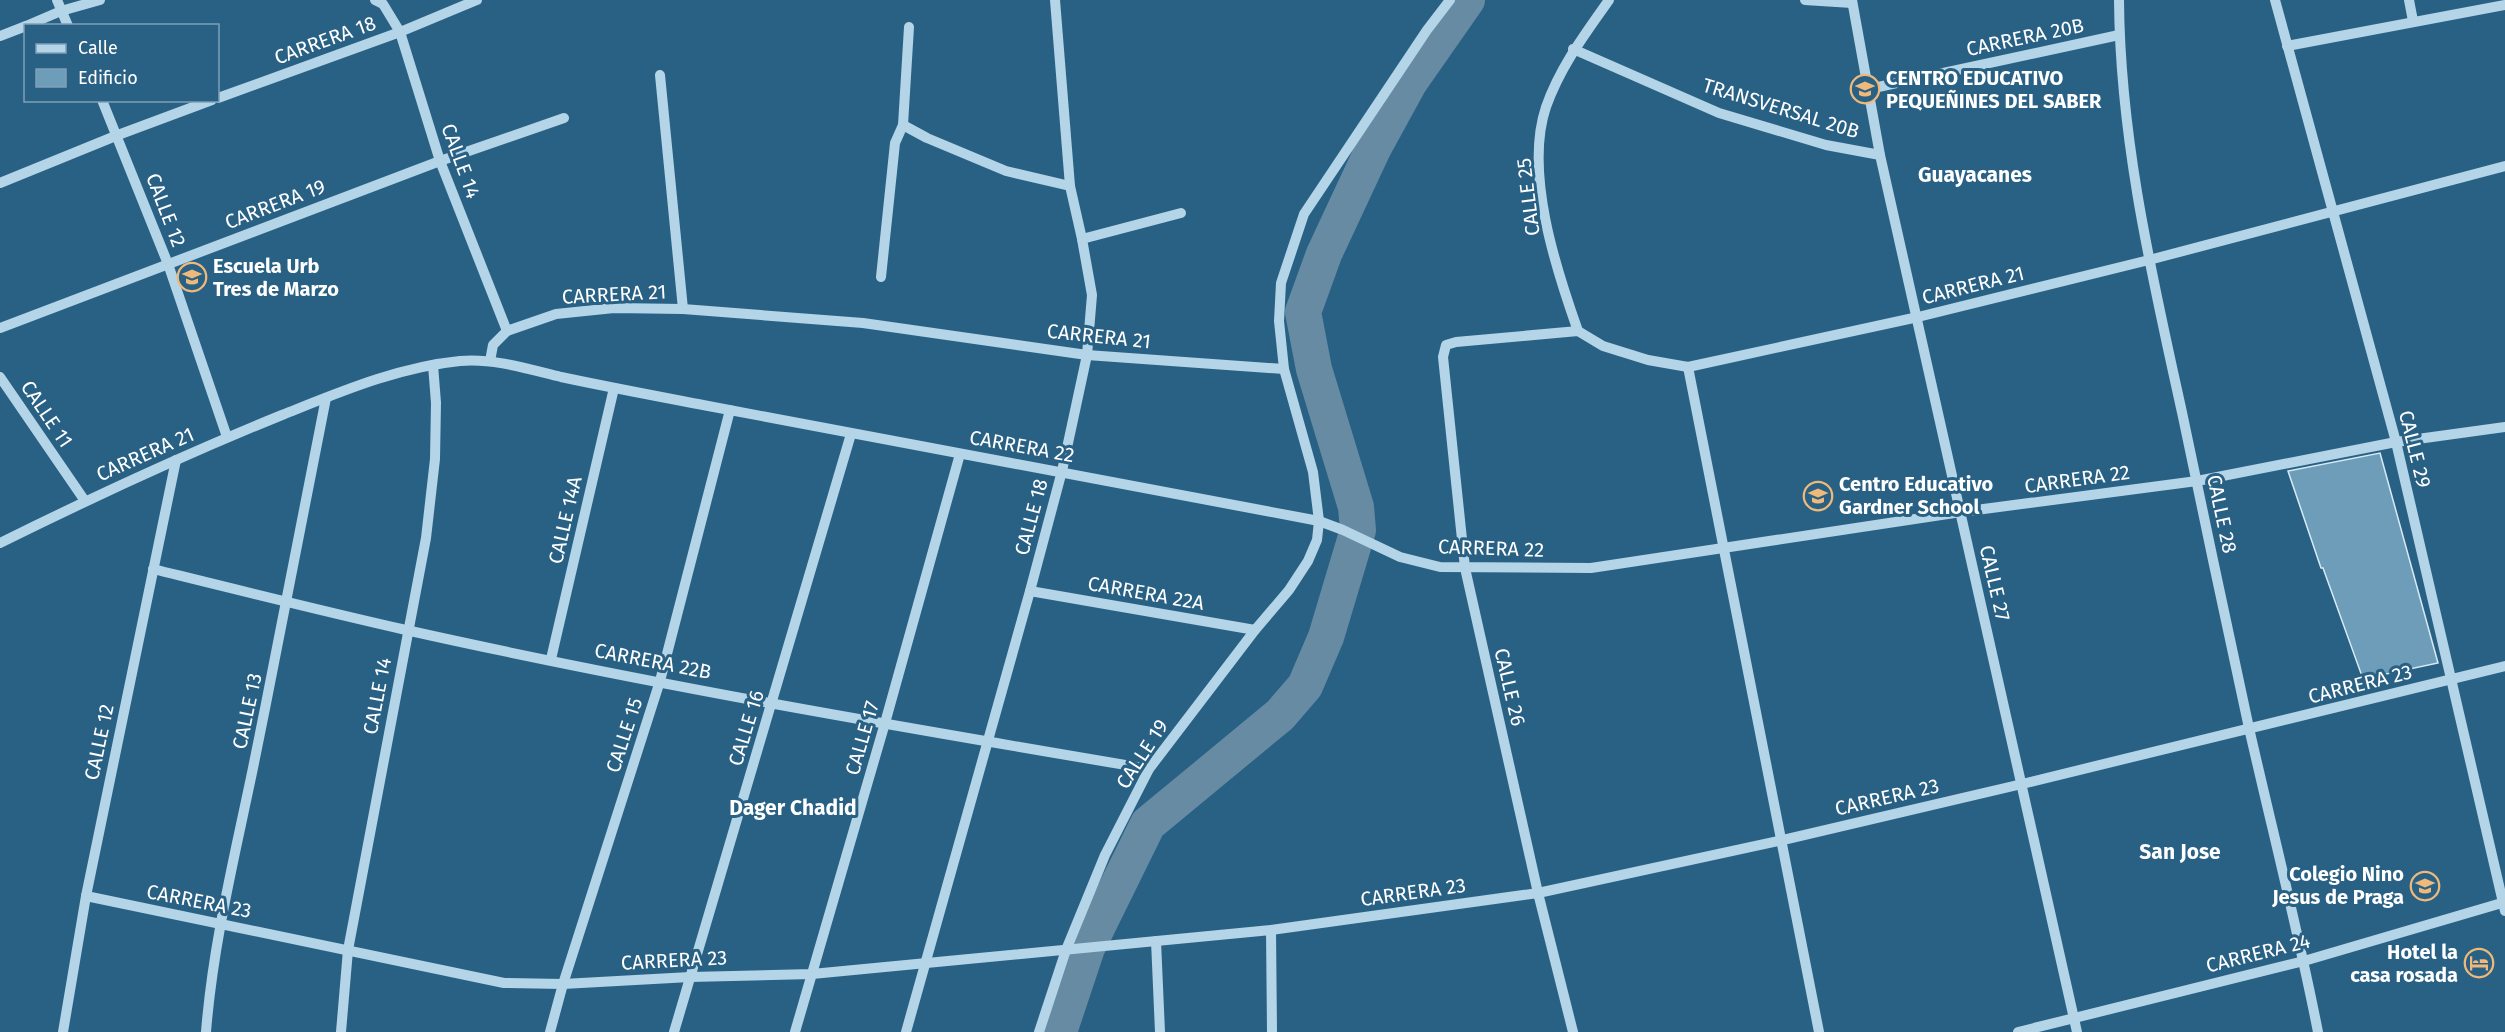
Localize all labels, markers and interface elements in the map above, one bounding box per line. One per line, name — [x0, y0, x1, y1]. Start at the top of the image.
street label: CARRERA 18 — [271, 11, 379, 69]
street label: CARRERA 20B — [1964, 13, 2086, 61]
legend — [24, 24, 219, 102]
text: Calle — [78, 37, 118, 59]
place label: CENTRO EDUCATIVO PEQUEÑINES DEL SABER — [1886, 66, 2102, 113]
text: Edificio — [78, 67, 138, 89]
street label: TRANSVERSAL 20B — [1700, 73, 1862, 143]
school or university icon: CENTRO EDUCATIVO PEQUEÑINES DEL SABER — [1849, 73, 1881, 105]
street label: CALLE 14 — [436, 120, 486, 202]
street label: CALLE 25 — [1511, 157, 1545, 237]
district label: Guayacanes — [1918, 162, 2032, 188]
street label: CALLE 12 — [141, 170, 191, 250]
street label: CARRERA 19 — [221, 174, 329, 234]
place label: Escuela Urb Tres de Marzo — [213, 254, 339, 301]
school or university icon: Escuela Urb Tres de Marzo — [176, 261, 208, 293]
street label: CARRERA 21 — [1919, 261, 2027, 309]
street label: CARRERA 21 — [561, 279, 667, 309]
street label: CARRERA 21 — [1046, 319, 1152, 353]
street label: CALLE 11 — [16, 376, 78, 452]
street label: CALLE 29 — [2394, 408, 2436, 490]
street label: CARRERA 21 — [92, 422, 198, 486]
street label: CARRERA 22 — [968, 425, 1076, 467]
street label: CARRERA 22 — [2023, 460, 2131, 498]
place label: Centro Educativo Gardner School — [1839, 472, 1994, 519]
street label: CALLE 14A — [543, 473, 587, 566]
street label: CALLE 28 — [2202, 473, 2242, 555]
street label: CALLE 18 — [1009, 476, 1053, 558]
school or university icon: Centro Educativo Gardner School — [1802, 480, 1834, 512]
street label: CARRERA 22 — [1437, 534, 1545, 562]
street label: CALLE 27 — [1975, 543, 2015, 623]
street label: CARRERA 22A — [1086, 571, 1207, 615]
street label: CARRERA 22B — [593, 638, 713, 684]
street label: CALLE 26 — [1489, 646, 1531, 728]
street label: CALLE 14 — [358, 655, 396, 737]
street label: CARRERA 23 — [2306, 660, 2414, 708]
street label: CALLE 13 — [227, 671, 267, 751]
street label: CALLE 16 — [723, 687, 769, 769]
street label: CALLE 15 — [601, 695, 647, 775]
street label: CALLE 17 — [840, 698, 884, 778]
street label: CALLE 12 — [79, 702, 119, 782]
street label: CALLE 19 — [1111, 715, 1173, 793]
street label: CARRERA 23 — [1833, 773, 1941, 821]
district label: Dager Chadid — [729, 795, 857, 821]
district label: San Jose — [2139, 839, 2221, 865]
place label: Colegio Nino Jesus de Praga — [2271, 862, 2404, 909]
school or university icon: Colegio Nino Jesus de Praga — [2409, 870, 2441, 902]
street label: CARRERA 23 — [1359, 873, 1467, 911]
street label: CARRERA 23 — [145, 879, 253, 923]
street label: CARRERA 24 — [2203, 928, 2313, 978]
place label: Hotel la casa rosada — [2350, 940, 2458, 987]
street label: CARRERA 23 — [620, 945, 728, 975]
hotel icon: Hotel la casa rosada — [2463, 947, 2495, 979]

